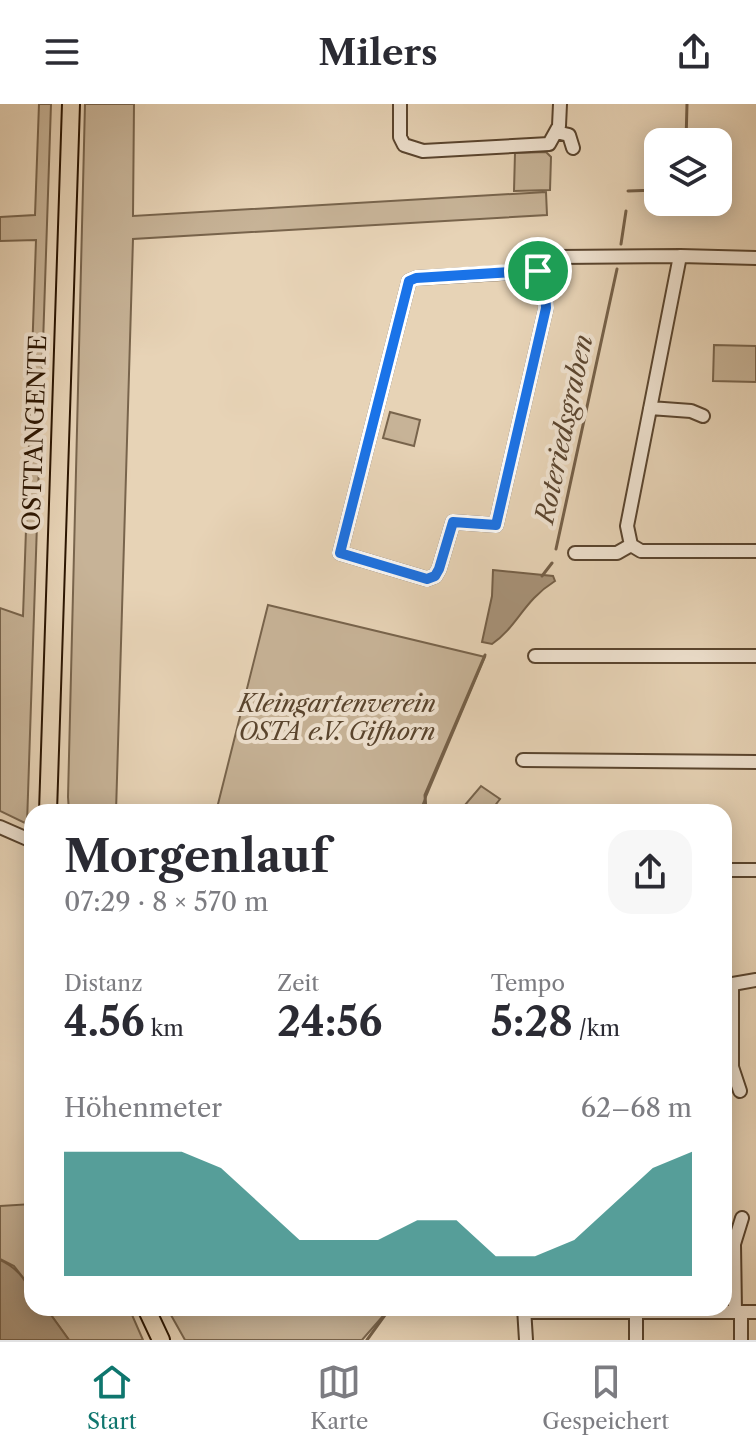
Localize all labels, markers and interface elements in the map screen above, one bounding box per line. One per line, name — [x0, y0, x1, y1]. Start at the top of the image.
icon: menu — [40, 30, 84, 74]
text: Milers — [318, 30, 438, 74]
icon: share — [672, 30, 716, 74]
map controls — [644, 128, 732, 216]
button: layers — [644, 128, 732, 216]
pin — [504, 237, 572, 305]
icon: arrive — [516, 249, 560, 293]
water label: Roteriedsgraben — [528, 332, 600, 528]
street label: OSTTANGENTE — [17, 334, 52, 531]
park label: Kleingartenverein OSTA e.V. Gifhorn — [236, 689, 436, 746]
text: Morgenlauf — [64, 829, 329, 883]
button: share — [608, 830, 692, 914]
text: 07:29 · 8 × 570 m — [64, 886, 268, 918]
text: Distanz — [64, 970, 142, 997]
text: Zeit — [277, 970, 319, 997]
text: Tempo — [491, 970, 565, 997]
text: 4.56 — [64, 997, 145, 1046]
text: 24:56 — [277, 997, 383, 1046]
text: 5:28 — [491, 997, 573, 1046]
text: km — [145, 1015, 184, 1042]
text: /km — [573, 1015, 620, 1042]
text: Höhenmeter — [64, 1092, 222, 1124]
text: 62–68 m — [581, 1092, 692, 1124]
tab: Start — [87, 1360, 137, 1435]
tab: Karte — [310, 1360, 368, 1435]
tab: Gespeichert — [542, 1360, 669, 1435]

